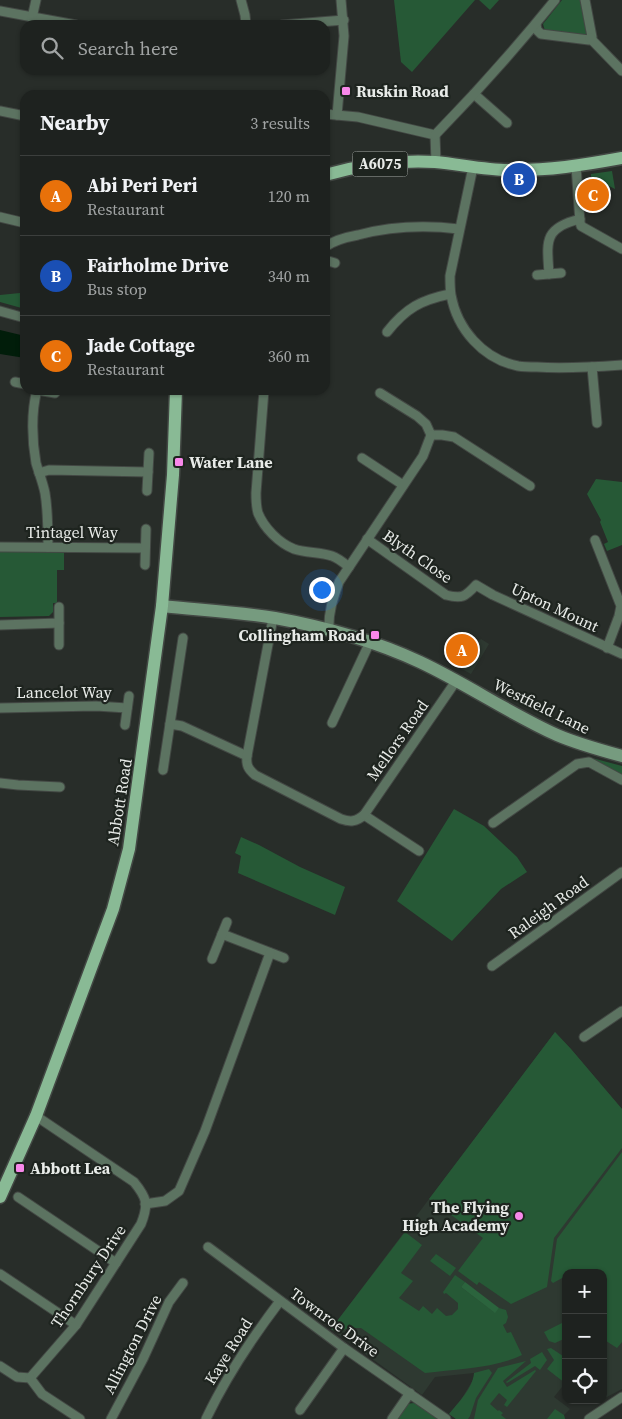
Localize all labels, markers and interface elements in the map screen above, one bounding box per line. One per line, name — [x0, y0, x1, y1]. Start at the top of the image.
search box — [20, 20, 330, 75]
icon: search — [38, 34, 66, 62]
text: Search here — [78, 35, 178, 61]
place label: Ruskin Road — [356, 80, 449, 102]
marker: Ruskin Road — [340, 85, 352, 97]
text: Nearby — [40, 108, 110, 137]
text: 3 results — [250, 112, 310, 134]
road number: A6075 — [352, 152, 408, 176]
pin: B — [503, 160, 535, 198]
text: Abi Peri Peri — [87, 172, 198, 198]
pin: C — [577, 176, 609, 214]
text: A — [51, 185, 61, 207]
text: 120 m — [268, 185, 310, 207]
text: Restaurant — [87, 198, 165, 220]
text: Fairholme Drive — [87, 252, 229, 278]
text: B — [51, 265, 61, 287]
text: 340 m — [268, 265, 310, 287]
text: Bus stop — [87, 278, 147, 300]
text: Jade Cottage — [87, 332, 195, 358]
text: C — [51, 345, 61, 367]
text: 360 m — [268, 345, 310, 367]
text: Restaurant — [87, 358, 165, 380]
place label: Water Lane — [189, 451, 273, 473]
marker: Water Lane — [173, 456, 185, 468]
street label: Tintagel Way — [26, 521, 119, 543]
street label: Blyth Close — [379, 524, 457, 588]
your location — [309, 577, 335, 603]
street label: Upton Mount — [508, 577, 603, 637]
place label: Collingham Road — [238, 624, 365, 646]
marker: Collingham Road — [369, 629, 381, 641]
pin: A — [446, 631, 478, 669]
street label: Westfield Lane — [490, 673, 594, 739]
street label: Lancelot Way — [16, 681, 112, 703]
street label: Mellors Road — [361, 695, 433, 785]
street label: Abbott Road — [101, 757, 137, 847]
street label: Raleigh Road — [504, 870, 592, 944]
place label: Abbott Lea — [30, 1157, 111, 1179]
marker: Abbott Lea — [14, 1162, 26, 1174]
place label: The Flying High Academy — [402, 1196, 509, 1236]
marker: The Flying High Academy — [513, 1210, 525, 1222]
street label: Thornbury Drive — [45, 1220, 131, 1332]
map controls — [562, 1269, 607, 1404]
button: + — [562, 1269, 607, 1314]
street label: Townroe Drive — [286, 1282, 384, 1362]
street label: Allington Drive — [97, 1290, 167, 1398]
street label: Kaye Road — [199, 1314, 257, 1388]
button: − — [562, 1314, 607, 1359]
button: locate — [562, 1359, 607, 1404]

